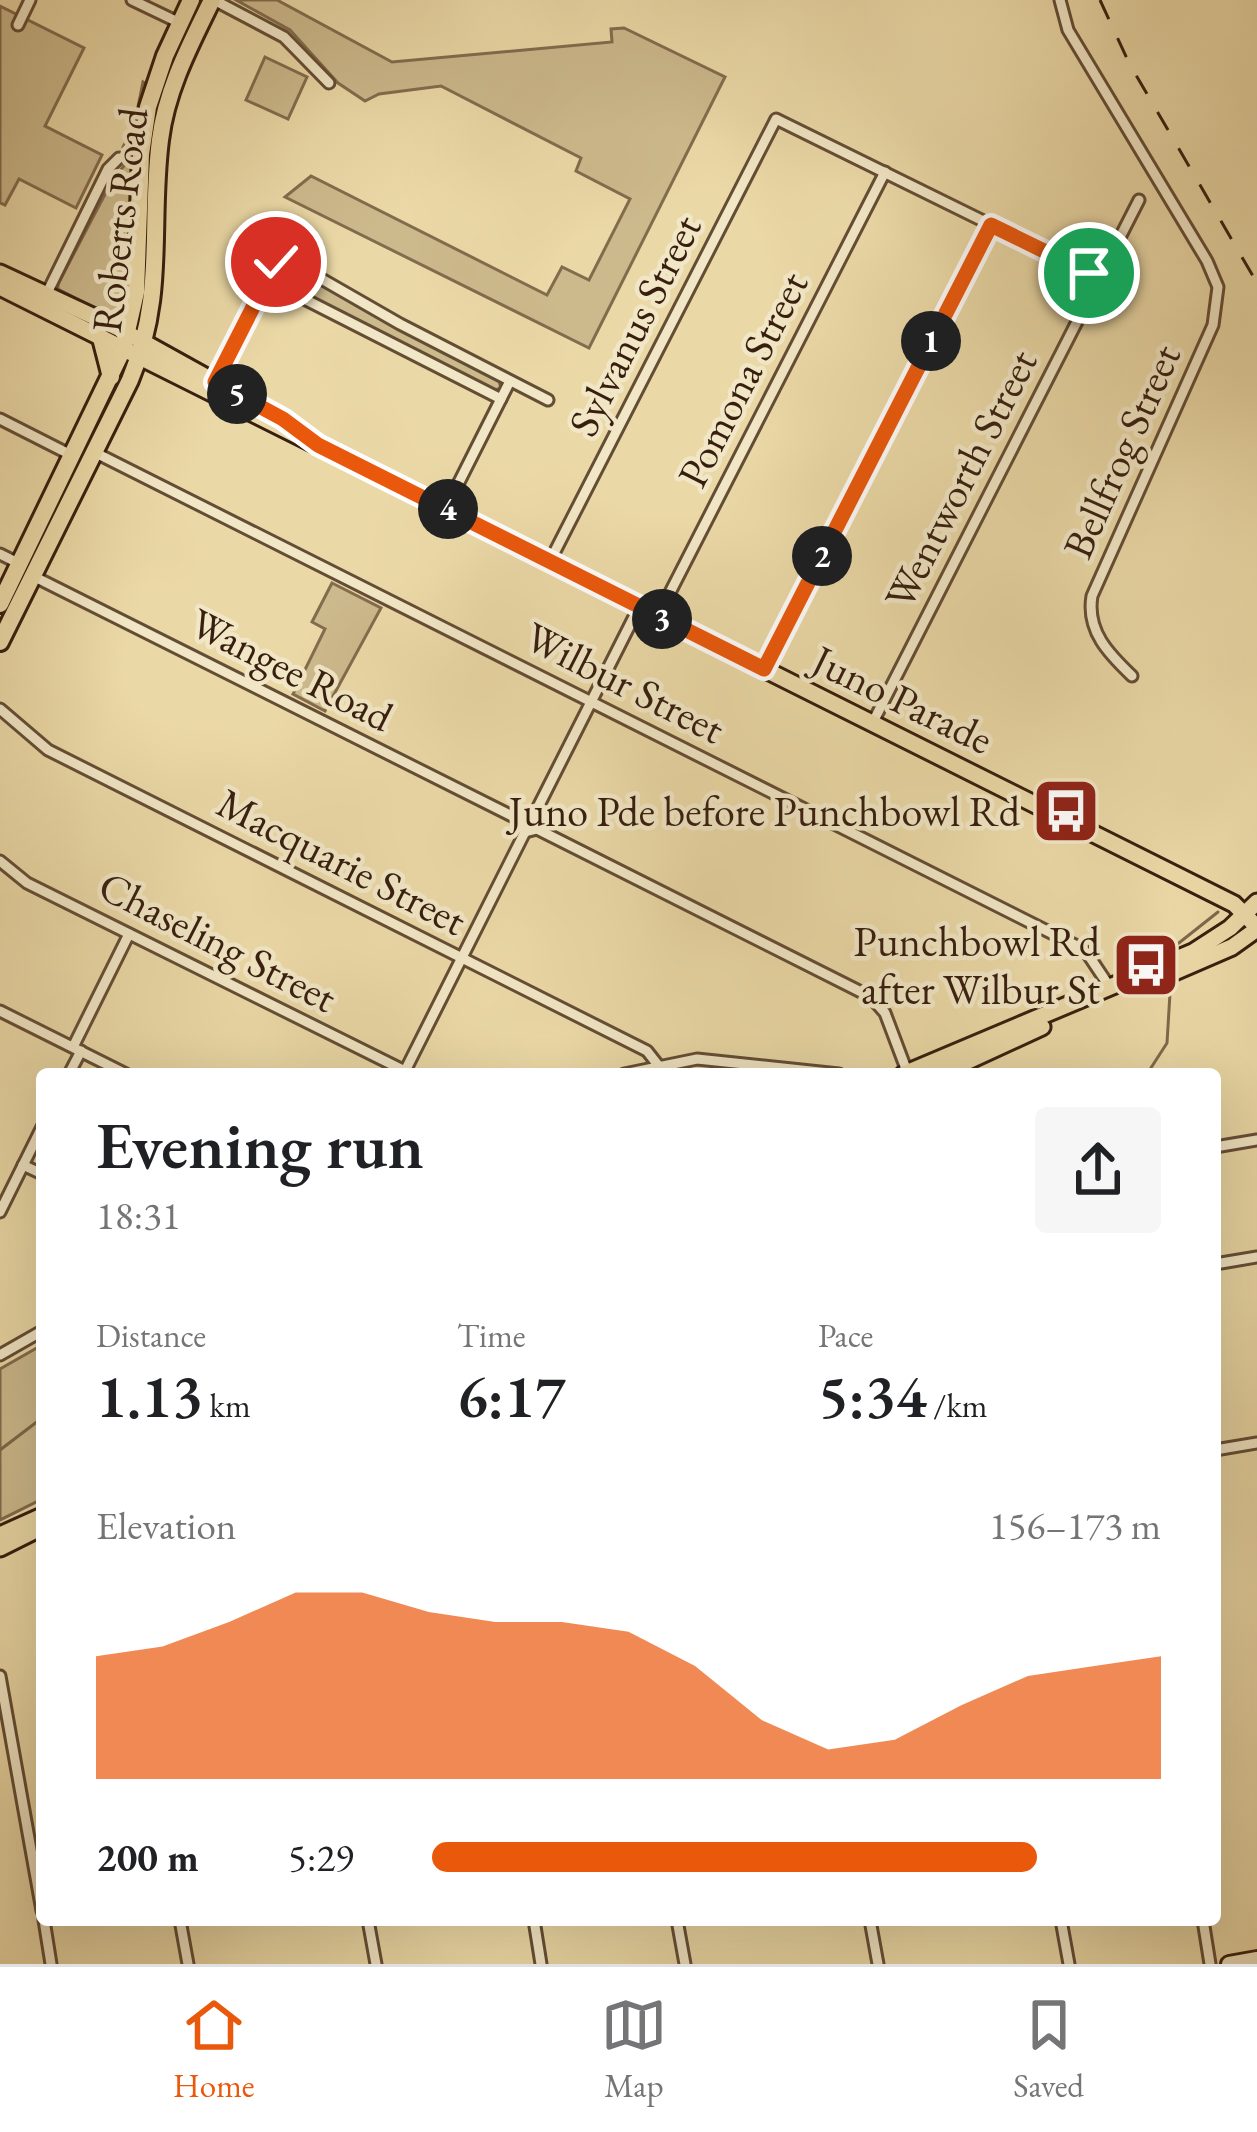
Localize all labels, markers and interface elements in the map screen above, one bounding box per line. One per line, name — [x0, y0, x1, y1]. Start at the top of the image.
street label: Roberts Road — [78, 104, 161, 335]
street label: Sylvanus Street — [555, 205, 714, 445]
pin — [225, 211, 327, 313]
pin — [1038, 222, 1140, 324]
icon: check — [243, 229, 309, 295]
icon: arrive — [1056, 240, 1122, 306]
street label: Pomona Street — [665, 262, 820, 496]
pin: 1 — [901, 311, 961, 371]
text: 1 — [922, 319, 940, 362]
street label: Bellfrog Street — [1050, 336, 1193, 567]
street label: Wentworth Street — [871, 340, 1049, 618]
pin: 5 — [207, 364, 267, 424]
text: 5 — [228, 372, 246, 415]
pin: 4 — [418, 479, 478, 539]
text: 4 — [439, 487, 457, 530]
pin: 2 — [792, 526, 852, 586]
text: 2 — [813, 534, 831, 577]
pin: 3 — [632, 589, 692, 649]
street label: Wangee Road — [181, 595, 403, 744]
text: 3 — [653, 597, 671, 640]
street label: Wilbur Street — [516, 609, 734, 756]
street label: Juno Parade — [801, 631, 1002, 767]
street label: Macquarie Street — [208, 775, 476, 948]
bus stop icon: Juno Pde before Punchbowl Rd — [1031, 776, 1101, 846]
place label: Juno Pde before Punchbowl Rd — [506, 784, 1021, 839]
street label: Chaseling Street — [90, 858, 346, 1025]
place label: Punchbowl Rd after Wilbur St — [854, 914, 1101, 1017]
bus stop icon: Punchbowl Rd after Wilbur St — [1111, 930, 1181, 1000]
text: Evening run — [96, 1102, 424, 1188]
button: share — [1035, 1107, 1161, 1233]
text: 18:31 — [96, 1190, 181, 1241]
text: Distance — [96, 1314, 206, 1357]
text: Time — [457, 1314, 526, 1357]
text: Pace — [818, 1314, 873, 1357]
text: 1.13 — [96, 1357, 203, 1435]
text: 6:17 — [457, 1357, 566, 1435]
text: 5:34 — [818, 1357, 927, 1435]
text: km — [203, 1384, 251, 1427]
text: /km — [927, 1384, 988, 1427]
text: Elevation — [96, 1500, 236, 1551]
text: 156–173 m — [989, 1500, 1161, 1551]
text: 200 m — [96, 1832, 199, 1883]
text: 5:29 — [288, 1832, 354, 1883]
tab: Home — [173, 1992, 255, 2107]
tab: Map — [601, 1992, 667, 2107]
tab: Saved — [1013, 1992, 1084, 2107]

